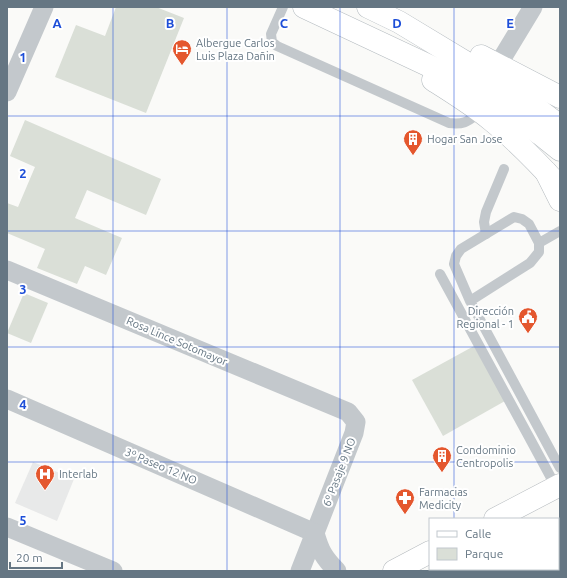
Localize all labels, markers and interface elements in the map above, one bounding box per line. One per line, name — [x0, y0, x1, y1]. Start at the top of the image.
text: A — [52, 16, 62, 30]
text: B — [166, 16, 175, 30]
text: C — [280, 16, 289, 30]
text: D — [392, 16, 402, 30]
text: E — [506, 16, 514, 30]
place label: Albergue Carlos Luis Plaza Dañin — [196, 37, 275, 62]
hotel icon: Albergue Carlos Luis Plaza Dañin — [171, 38, 193, 66]
text: 1 — [19, 50, 27, 64]
building icon: Hogar San Jose — [402, 128, 424, 156]
place label: Hogar San Jose — [427, 133, 503, 145]
text: 2 — [19, 166, 27, 180]
text: 3 — [19, 282, 27, 296]
place label: Dirección Regional - 1 — [456, 305, 514, 330]
public building icon: Dirección Regional - 1 — [517, 306, 539, 334]
street label: Rosa Lince Sotomayor — [125, 314, 230, 368]
text: 4 — [19, 397, 27, 411]
street label: 6º Pasaje 9 NO — [320, 436, 358, 508]
place label: Condominio Centropolis — [456, 444, 516, 469]
street label: 3º Paseo 12 NO — [123, 445, 199, 487]
building icon: Condominio Centropolis — [431, 445, 453, 473]
hospital icon: Interlab — [34, 463, 56, 491]
place label: Interlab — [59, 468, 98, 480]
place label: Farmacias Medicity — [419, 486, 468, 511]
pharmacy icon: Farmacias Medicity — [394, 487, 416, 515]
text: 5 — [19, 513, 27, 527]
legend — [429, 518, 559, 570]
text: Calle — [465, 527, 491, 540]
scale bar — [10, 544, 62, 570]
text: Parque — [465, 547, 503, 560]
text: 20 m — [16, 551, 43, 564]

